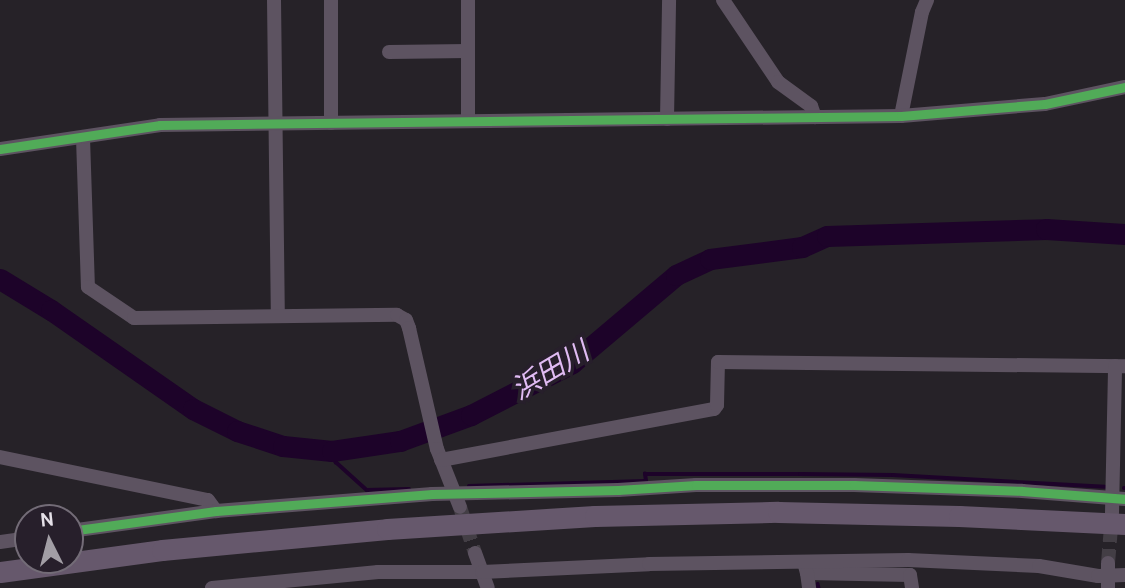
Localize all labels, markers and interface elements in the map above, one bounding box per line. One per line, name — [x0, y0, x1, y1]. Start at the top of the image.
water label: 浜田川 — [505, 334, 595, 406]
north arrow — [14, 504, 84, 574]
text: N — [39, 507, 55, 532]

